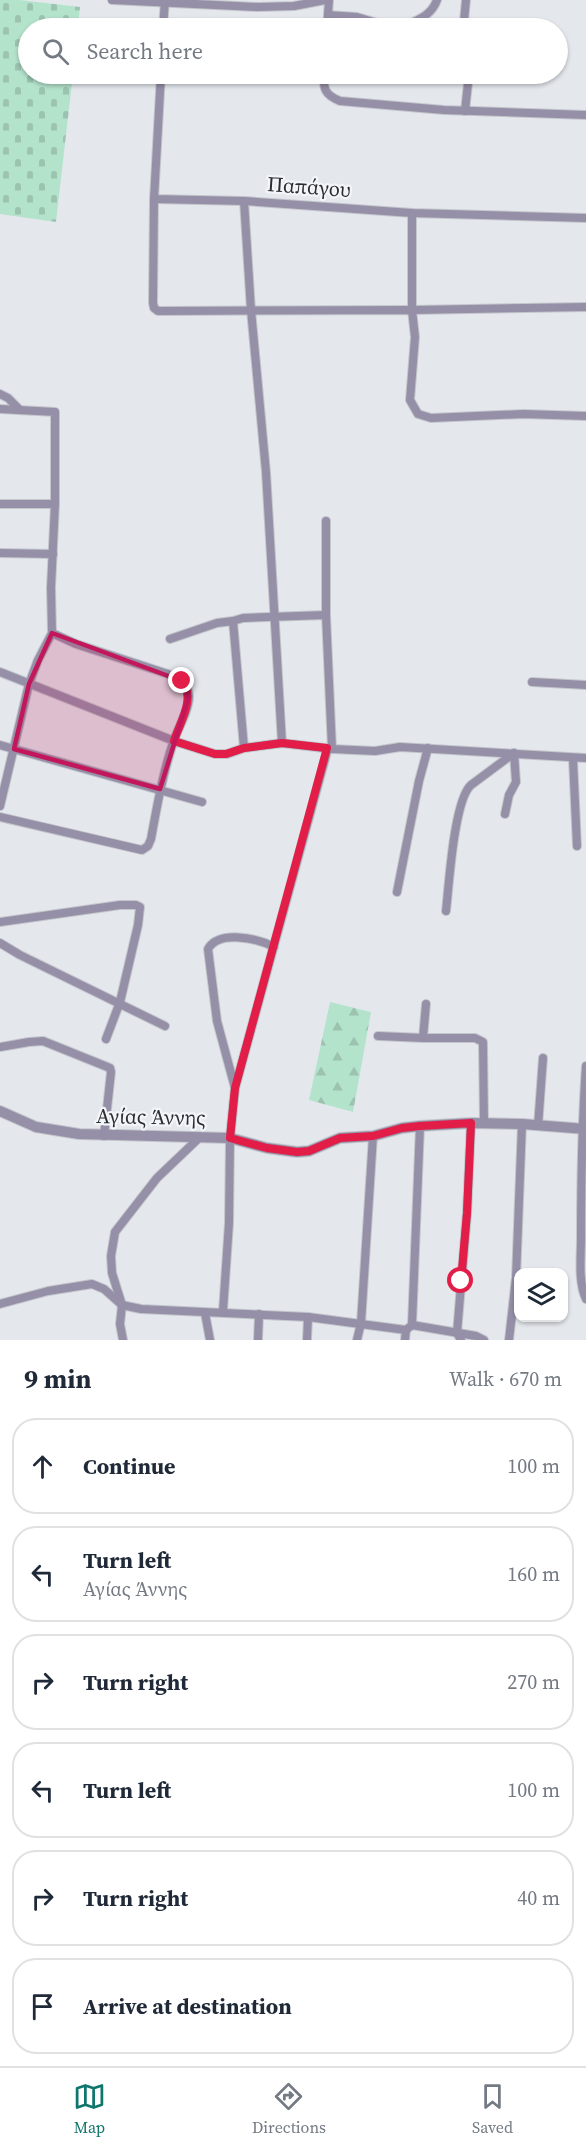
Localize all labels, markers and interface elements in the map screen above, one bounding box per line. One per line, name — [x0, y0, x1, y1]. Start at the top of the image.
search box — [18, 18, 568, 84]
icon: search — [39, 35, 72, 68]
text: Search here — [87, 36, 203, 66]
street label: Παπάγου — [266, 169, 352, 204]
route end — [168, 667, 194, 693]
street label: Αγίας Άννης — [96, 1101, 206, 1132]
route start — [447, 1267, 473, 1293]
map controls — [514, 1268, 568, 1322]
button: layers — [514, 1268, 568, 1322]
text: 9 min — [24, 1361, 91, 1397]
text: Walk · 670 m — [449, 1365, 562, 1393]
icon: ahead — [26, 1450, 59, 1483]
text: Continue — [83, 1451, 176, 1481]
text: 100 m — [507, 1452, 560, 1480]
text: Turn left — [83, 1545, 171, 1575]
icon: left — [26, 1558, 59, 1591]
text: 160 m — [507, 1560, 560, 1588]
text: Αγίας Άννης — [83, 1575, 187, 1603]
icon: right — [26, 1666, 59, 1699]
text: Turn right — [83, 1667, 188, 1697]
text: 270 m — [507, 1668, 560, 1696]
icon: left — [26, 1774, 59, 1807]
text: Turn left — [83, 1775, 171, 1805]
text: 100 m — [507, 1776, 560, 1804]
icon: right — [26, 1882, 59, 1915]
text: Turn right — [83, 1883, 188, 1913]
text: 40 m — [517, 1884, 560, 1912]
icon: arrive — [26, 1990, 59, 2023]
text: Arrive at destination — [83, 1991, 292, 2021]
tab: Map — [73, 2080, 106, 2138]
tab: Directions — [252, 2080, 326, 2138]
tab: Saved — [472, 2080, 513, 2138]

